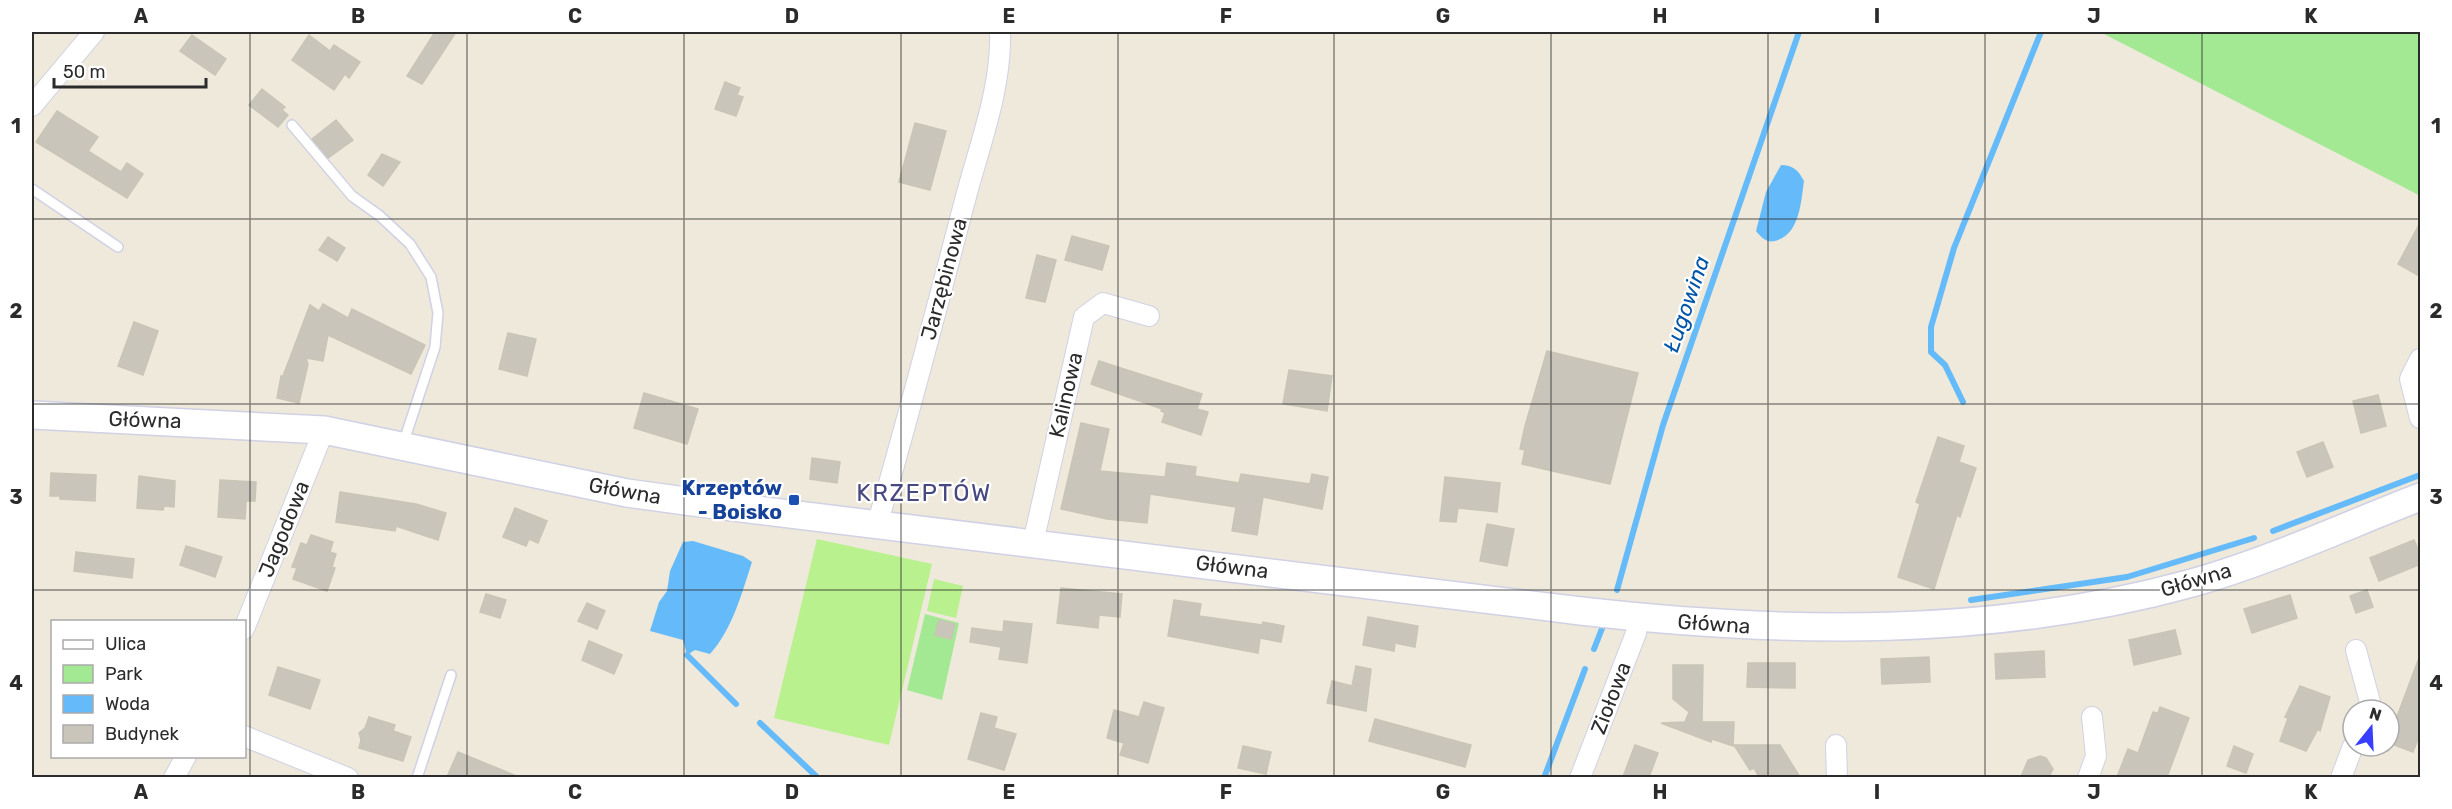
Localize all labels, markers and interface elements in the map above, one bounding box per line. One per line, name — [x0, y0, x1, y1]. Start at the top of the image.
text: A — [134, 4, 149, 28]
text: B — [351, 4, 365, 28]
text: C — [568, 4, 582, 28]
text: D — [785, 4, 799, 28]
text: E — [1003, 4, 1015, 28]
text: F — [1220, 4, 1232, 28]
text: G — [1436, 4, 1450, 28]
text: H — [1653, 4, 1667, 28]
text: I — [1874, 4, 1880, 28]
text: J — [2087, 4, 2101, 28]
text: K — [2304, 4, 2318, 28]
scale bar — [54, 51, 206, 89]
text: 50 m — [63, 61, 106, 83]
text: 1 — [11, 114, 21, 138]
text: 1 — [2431, 114, 2441, 138]
street label: Jarzębinowa — [915, 215, 972, 343]
water label: Ługowina — [1657, 252, 1716, 356]
text: 2 — [10, 299, 23, 323]
text: 2 — [2430, 299, 2443, 323]
street label: Kalinowa — [1044, 350, 1087, 440]
street label: Główna — [108, 406, 182, 433]
street label: Główna — [587, 472, 663, 509]
place label: Krzeptów - Boisko — [681, 475, 782, 524]
street label: Jagodowa — [253, 477, 314, 581]
district label: KRZEPTÓW — [856, 479, 992, 507]
text: 3 — [9, 485, 23, 509]
text: 3 — [2429, 485, 2443, 509]
marker: Krzeptów - Boisko — [787, 493, 801, 507]
street label: Główna — [1194, 550, 1270, 583]
street label: Główna — [2157, 557, 2234, 602]
street label: Główna — [1677, 608, 1751, 639]
legend — [51, 620, 246, 758]
text: Ulica — [105, 633, 146, 655]
street label: Ziołowa — [1585, 658, 1636, 738]
text: Park — [105, 663, 143, 685]
text: 4 — [9, 671, 23, 695]
text: 4 — [2429, 671, 2443, 695]
text: Woda — [105, 693, 150, 715]
north arrow — [2341, 698, 2401, 758]
text: N — [2367, 703, 2384, 725]
text: Budynek — [105, 723, 179, 745]
text: A — [134, 780, 149, 804]
text: B — [351, 780, 365, 804]
text: C — [568, 780, 582, 804]
text: D — [785, 780, 799, 804]
text: E — [1003, 780, 1015, 804]
text: F — [1220, 780, 1232, 804]
text: G — [1436, 780, 1450, 804]
text: H — [1653, 780, 1667, 804]
text: I — [1874, 780, 1880, 804]
text: J — [2087, 780, 2101, 804]
text: K — [2304, 780, 2318, 804]

